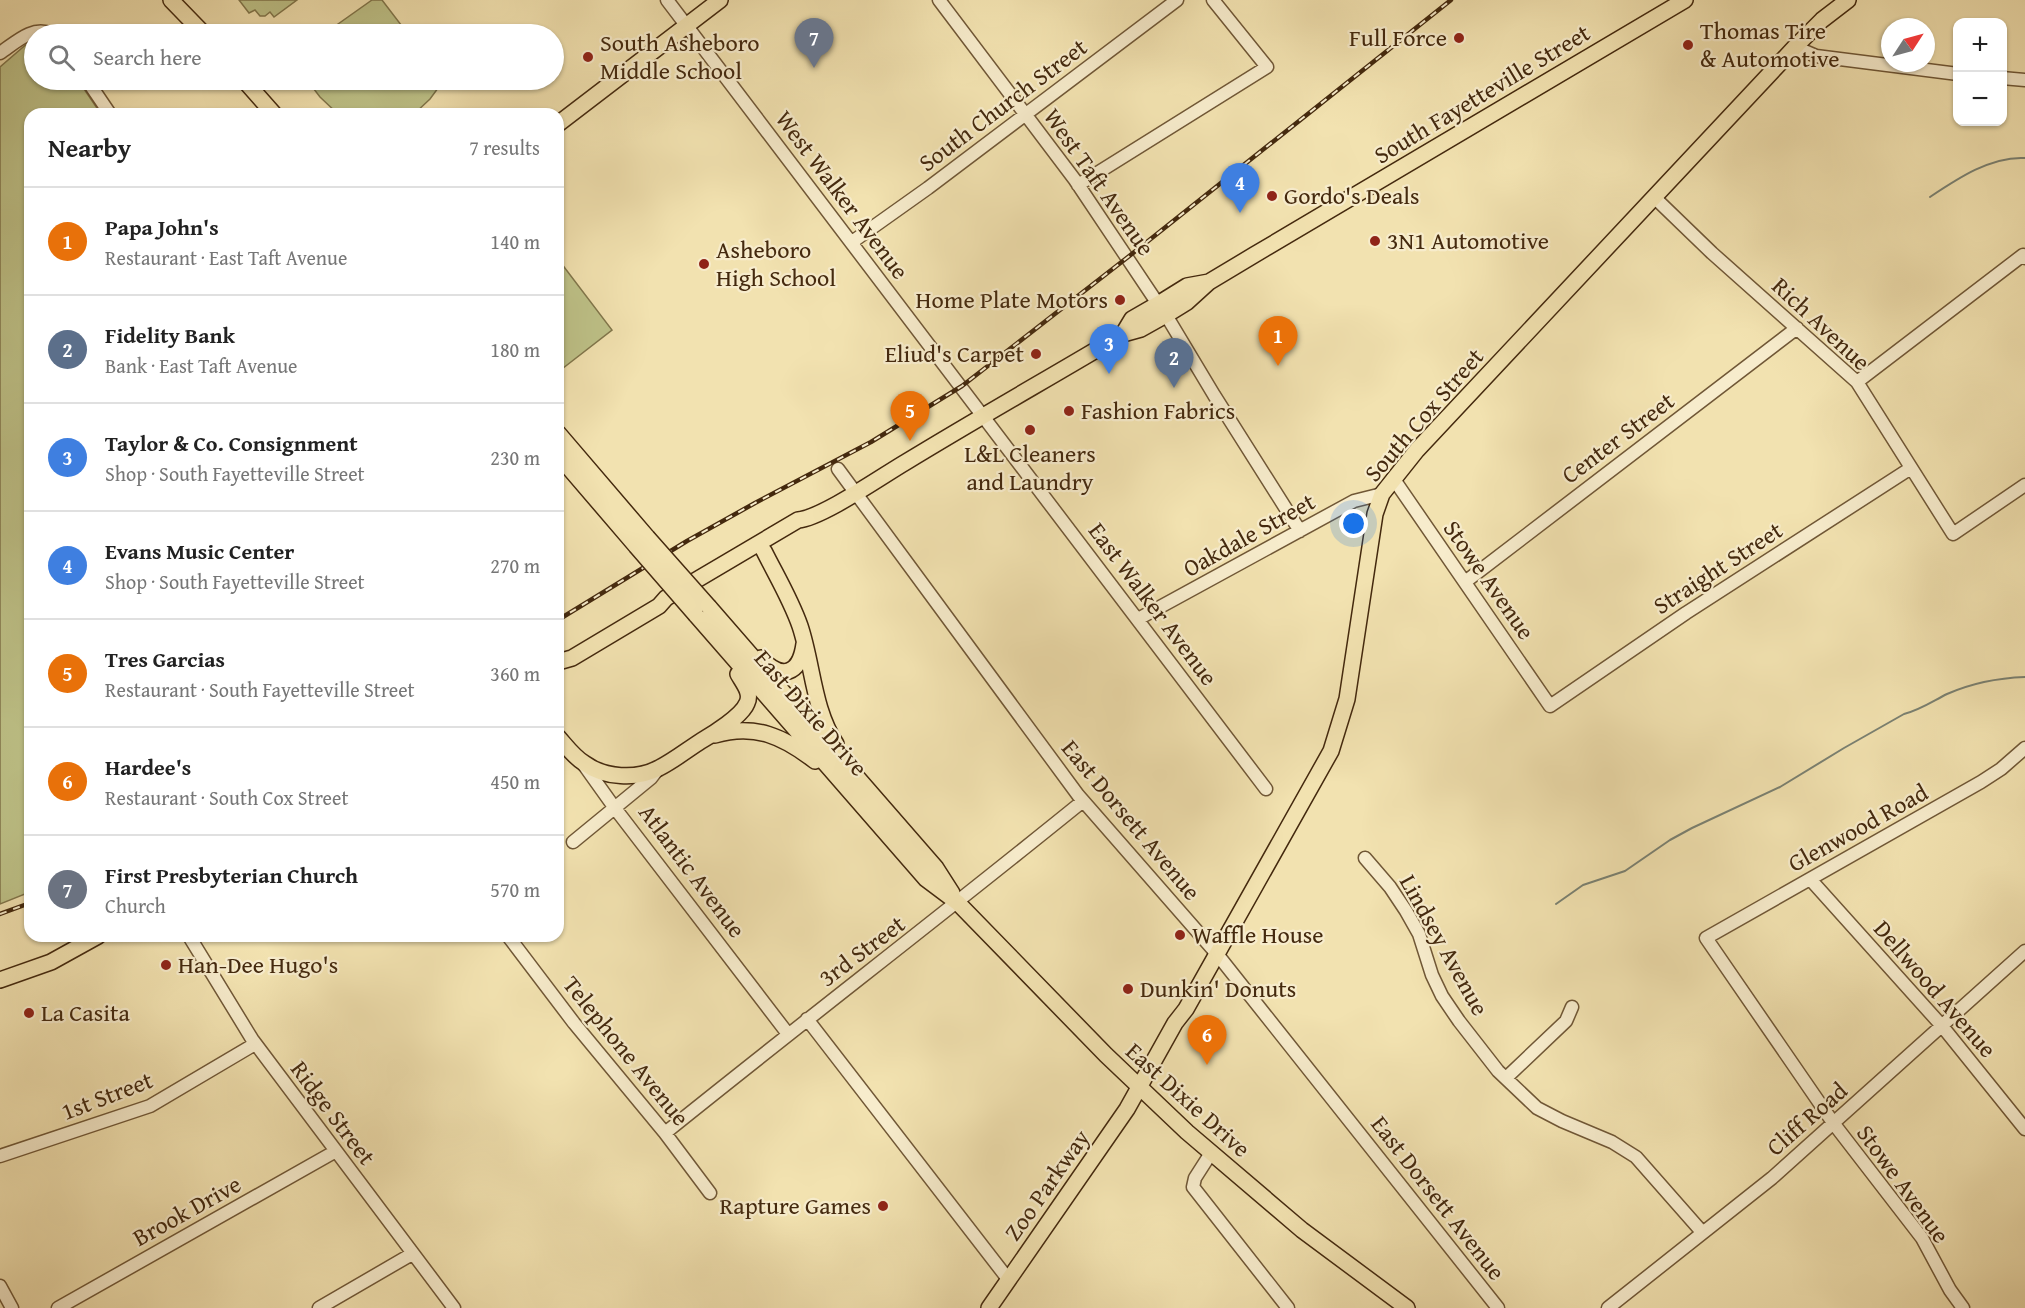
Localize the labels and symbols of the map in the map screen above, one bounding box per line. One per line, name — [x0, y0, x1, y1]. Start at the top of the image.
place label: Thomas Tire & Automotive — [1700, 13, 1839, 76]
street label: South Fayetteville Street — [1367, 15, 1597, 172]
north arrow — [1881, 18, 1935, 72]
pin: 7 — [794, 19, 834, 68]
place label: Full Force — [1349, 20, 1447, 55]
place label: South Asheboro Middle School — [600, 25, 759, 88]
street label: South Church Street — [911, 29, 1095, 180]
marker: Full Force — [1452, 31, 1466, 45]
marker: Thomas Tire & Automotive — [1681, 38, 1695, 52]
marker: South Asheboro Middle School — [581, 50, 595, 64]
street label: West Taft Avenue — [1035, 101, 1163, 263]
street label: West Walker Avenue — [767, 103, 918, 286]
pin: 4 — [1220, 164, 1260, 213]
place label: Gordo's Deals — [1284, 178, 1420, 213]
marker: Gordo's Deals — [1265, 189, 1279, 203]
place label: 3N1 Automotive — [1387, 223, 1549, 258]
place label: Asheboro High School — [716, 232, 836, 295]
marker: 3N1 Automotive — [1368, 234, 1382, 248]
marker: Asheboro High School — [697, 257, 711, 271]
street label: Rich Avenue — [1764, 269, 1878, 378]
place label: Home Plate Motors — [916, 282, 1108, 317]
marker: Home Plate Motors — [1113, 293, 1127, 307]
pin: 1 — [1258, 316, 1298, 366]
pin: 3 — [1090, 324, 1128, 374]
place label: Eliud's Carpet — [885, 336, 1025, 371]
pin: 2 — [1154, 338, 1194, 388]
street label: South Cox Street — [1356, 340, 1492, 489]
marker: Eliud's Carpet — [1029, 347, 1043, 361]
street label: Center Street — [1554, 383, 1682, 492]
pin: 5 — [890, 392, 930, 441]
place label: Fashion Fabrics — [1081, 393, 1235, 428]
marker: Fashion Fabrics — [1062, 404, 1076, 418]
marker: L&L Cleaners and Laundry — [1023, 423, 1037, 437]
place label: L&L Cleaners and Laundry — [964, 436, 1096, 499]
street label: Oakdale Street — [1176, 484, 1322, 585]
your location — [1339, 509, 1368, 538]
street label: Straight Street — [1646, 512, 1790, 623]
street label: Stowe Avenue — [1435, 513, 1544, 647]
street label: East Walker Avenue — [1080, 515, 1226, 693]
street label: East Dixie Drive — [747, 642, 876, 784]
street label: East Dorsett Avenue — [1054, 732, 1209, 908]
street label: Glenwood Road — [1781, 775, 1934, 880]
street label: Atlantic Avenue — [630, 796, 754, 945]
street label: Lindsey Avenue — [1391, 868, 1498, 1022]
street label: 3rd Street — [811, 906, 913, 995]
street label: Dellwood Avenue — [1866, 912, 2005, 1065]
place label: Waffle House — [1192, 917, 1323, 952]
marker: Waffle House — [1173, 928, 1187, 942]
place label: Han-Dee Hugo's — [178, 947, 338, 982]
marker: Han-Dee Hugo's — [159, 958, 173, 972]
street label: Telephone Avenue — [555, 968, 698, 1133]
place label: Dunkin' Donuts — [1140, 971, 1296, 1006]
marker: Dunkin' Donuts — [1121, 982, 1135, 996]
place label: La Casita — [41, 995, 130, 1030]
marker: La Casita — [22, 1006, 36, 1020]
pin: 6 — [1188, 1016, 1226, 1065]
street label: East Dixie Drive — [1118, 1034, 1259, 1165]
street label: Ridge Street — [283, 1053, 385, 1173]
street label: 1st Street — [56, 1062, 158, 1129]
street label: Cliff Road — [1758, 1073, 1855, 1164]
street label: East Dorsett Avenue — [1363, 1108, 1514, 1287]
street label: Stowe Avenue — [1848, 1117, 1958, 1250]
street label: Zoo Parkway — [995, 1122, 1098, 1248]
street label: Brook Drive — [126, 1166, 247, 1255]
place label: Rapture Games — [719, 1188, 871, 1223]
marker: Rapture Games — [876, 1199, 890, 1213]

